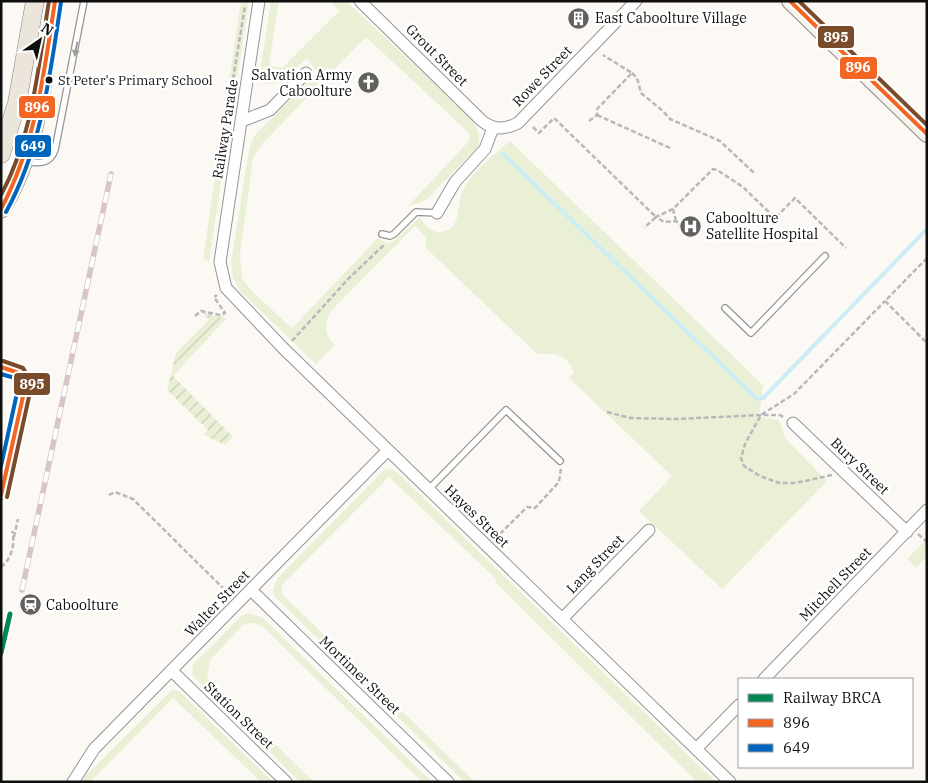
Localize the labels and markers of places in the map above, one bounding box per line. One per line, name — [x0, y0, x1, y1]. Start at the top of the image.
building icon: East Caboolture Village — [567, 6, 591, 30]
place label: East Caboolture Village — [595, 9, 747, 27]
place label: Salvation Army Caboolture — [251, 66, 353, 100]
church icon: Salvation Army Caboolture — [356, 71, 380, 95]
place label: St Peter's Primary School — [58, 72, 213, 89]
marker: St Peter's Primary School — [44, 75, 54, 85]
place label: Caboolture Satellite Hospital — [706, 209, 818, 243]
hospital icon: Caboolture Satellite Hospital — [678, 214, 702, 238]
station icon: Caboolture — [18, 593, 42, 617]
place label: Caboolture — [46, 596, 118, 614]

